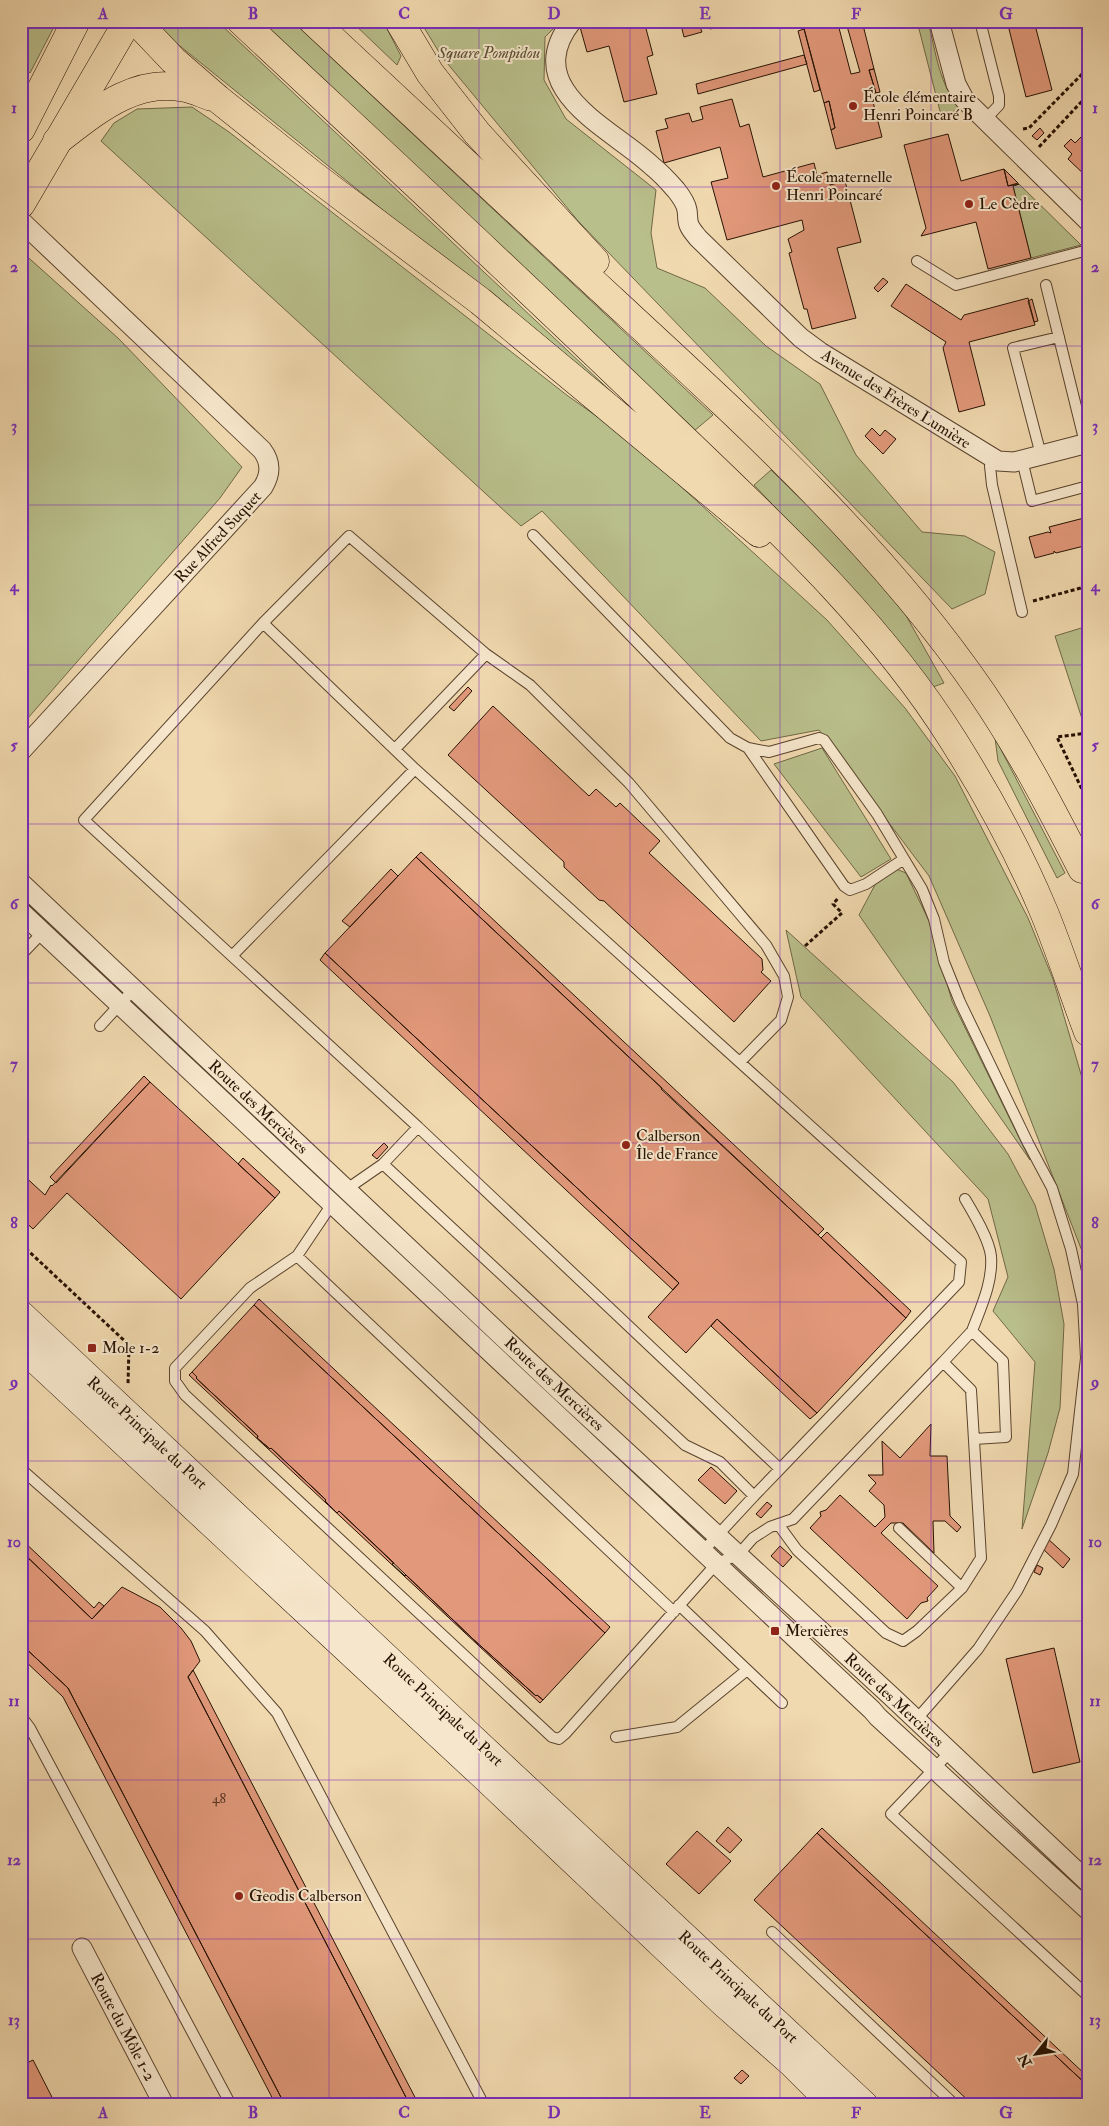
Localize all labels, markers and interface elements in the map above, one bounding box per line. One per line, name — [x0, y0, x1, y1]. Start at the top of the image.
text: A — [97, 4, 109, 24]
text: B — [248, 4, 258, 24]
text: C — [398, 4, 410, 24]
text: D — [547, 4, 561, 24]
text: E — [699, 4, 711, 24]
text: F — [851, 4, 861, 24]
text: G — [999, 4, 1013, 24]
park label: Square Pompidou — [437, 43, 541, 63]
place label: École élémentaire Henri Poincaré B — [863, 86, 976, 125]
text: 1 — [11, 98, 17, 118]
text: 1 — [1092, 98, 1098, 118]
marker: École élémentaire Henri Poincaré B — [847, 100, 859, 112]
place label: École maternelle Henri Poincaré — [786, 166, 893, 205]
marker: École maternelle Henri Poincaré — [770, 180, 782, 192]
place label: Le Cèdre — [979, 194, 1040, 214]
marker: Le Cèdre — [963, 198, 975, 210]
text: 2 — [10, 257, 18, 277]
text: 2 — [1091, 257, 1099, 277]
street label: Avenue des Frères Lumière — [817, 344, 975, 453]
text: 3 — [11, 416, 17, 436]
text: 3 — [1092, 416, 1098, 436]
street label: Rue Alfred Suquet — [170, 487, 266, 587]
text: 4 — [9, 576, 20, 596]
text: 4 — [1090, 576, 1101, 596]
text: 5 — [10, 735, 18, 755]
text: 5 — [1091, 735, 1099, 755]
text: 6 — [10, 894, 20, 914]
text: 6 — [1091, 894, 1101, 914]
text: 7 — [10, 1054, 18, 1074]
text: 7 — [1091, 1054, 1099, 1074]
street label: Route des Mercières — [204, 1056, 312, 1158]
place label: Calberson Île de France — [636, 1126, 718, 1164]
marker: Calberson Île de France — [620, 1139, 632, 1151]
text: 8 — [10, 1213, 18, 1233]
text: 8 — [1091, 1213, 1099, 1233]
street label: Route des Mercières — [500, 1333, 608, 1435]
place label: Mole 1-2 — [102, 1338, 159, 1358]
marker: Mole 1-2 — [86, 1342, 98, 1354]
text: 9 — [8, 1372, 18, 1392]
street label: Route Principale du Port — [82, 1372, 211, 1495]
text: 9 — [1089, 1372, 1099, 1392]
text: 10 — [7, 1532, 21, 1552]
text: 10 — [1088, 1532, 1102, 1552]
place label: Mercières — [785, 1621, 848, 1641]
marker: Mercières — [769, 1625, 781, 1637]
street label: Route Principale du Port — [378, 1649, 507, 1772]
street label: Route des Mercières — [840, 1649, 948, 1751]
text: 11 — [8, 1691, 20, 1711]
text: 11 — [1089, 1691, 1101, 1711]
house number: 48 — [212, 1790, 226, 1807]
text: 12 — [7, 1850, 21, 1870]
text: 12 — [1088, 1850, 1102, 1870]
place label: Geodis Calberson — [249, 1886, 362, 1906]
marker: Geodis Calberson — [233, 1890, 245, 1902]
street label: Route Principale du Port — [673, 1926, 802, 2049]
street label: Route du Môle 1-2 — [86, 1970, 160, 2084]
text: 13 — [8, 2010, 20, 2030]
text: 13 — [1089, 2010, 1101, 2030]
north arrow — [1012, 2028, 1062, 2078]
text: N — [1014, 2050, 1036, 2071]
text: A — [97, 2103, 109, 2123]
text: B — [248, 2103, 258, 2123]
text: C — [398, 2103, 410, 2123]
text: D — [547, 2103, 561, 2123]
text: E — [699, 2103, 711, 2123]
text: F — [851, 2103, 861, 2123]
text: G — [999, 2103, 1013, 2123]

